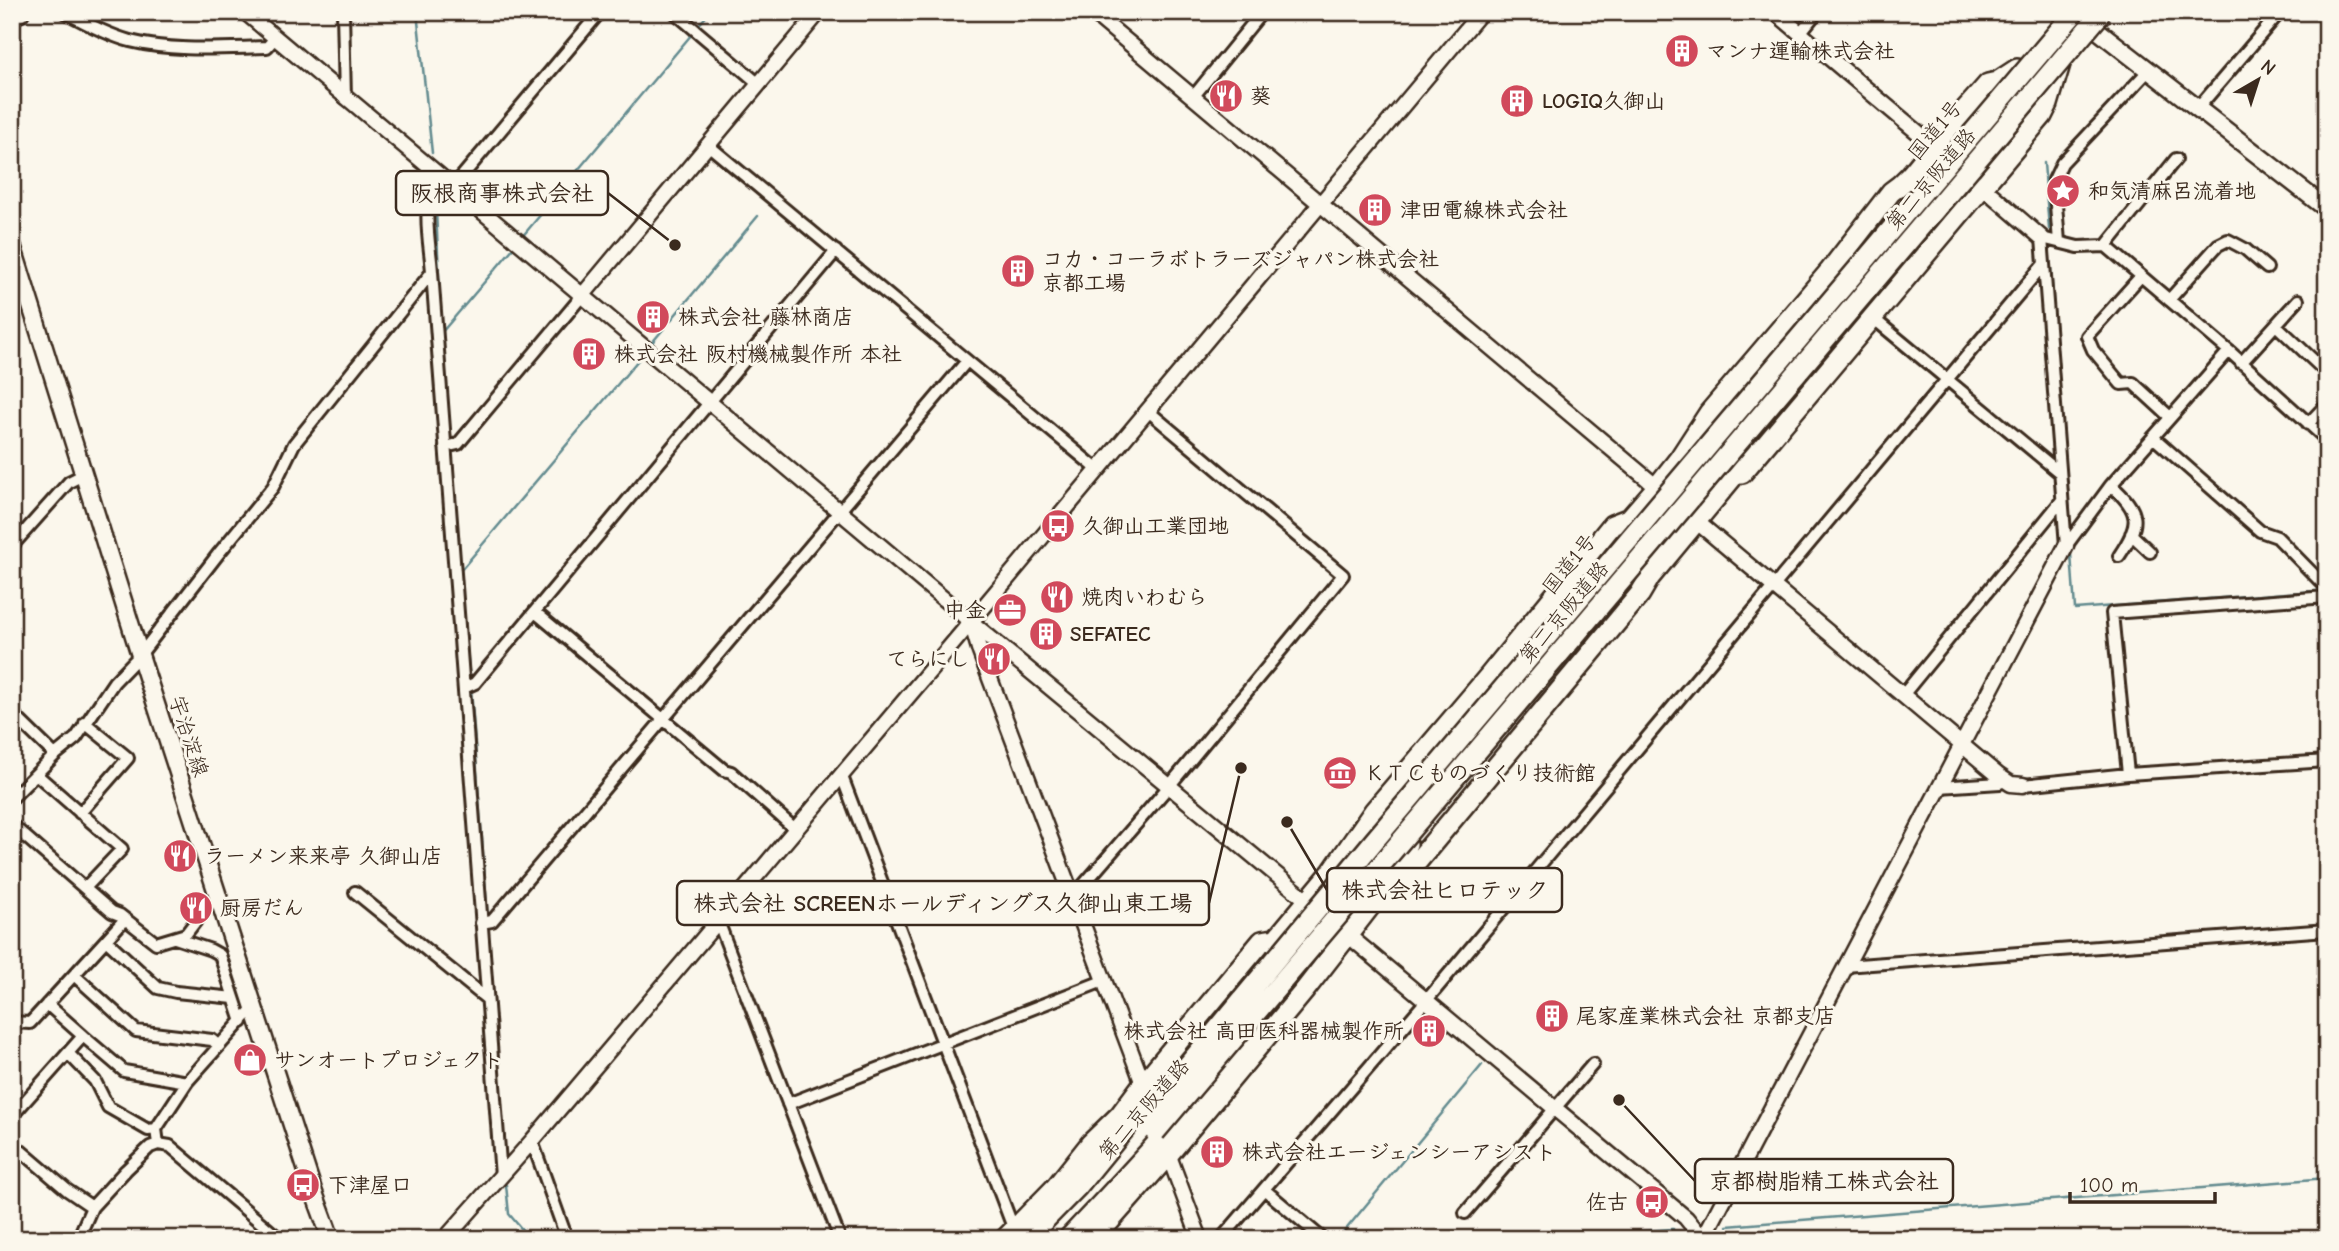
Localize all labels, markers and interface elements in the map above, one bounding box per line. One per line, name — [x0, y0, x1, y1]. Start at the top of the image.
building icon: マンナ運輸株式会社 — [1663, 32, 1701, 70]
place label: マンナ運輸株式会社 — [1706, 39, 1895, 63]
north arrow — [2224, 46, 2294, 116]
text: N — [2256, 55, 2280, 80]
restaurant icon: 葵 — [1207, 77, 1245, 115]
building icon: LOGIQ久御山 — [1498, 82, 1536, 120]
place label: 葵 — [1250, 84, 1271, 108]
place label: LOGIQ久御山 — [1542, 89, 1666, 113]
street label: 国道1号 — [1903, 95, 1967, 165]
street label: 第二京阪道路 — [1881, 123, 1981, 235]
callout: 阪根商事株式会社 — [396, 171, 608, 215]
place icon: 和気清麻呂流着地 — [2044, 172, 2082, 210]
place label: 和気清麻呂流着地 — [2088, 179, 2256, 203]
text: 阪根商事株式会社 — [410, 180, 594, 207]
building icon: 津田電線株式会社 — [1356, 191, 1394, 229]
place label: 津田電線株式会社 — [1400, 198, 1568, 222]
place label: コカ・コーラボトラーズジャパン株式会社 京都工場 — [1042, 247, 1439, 295]
building icon: コカ・コーラボトラーズジャパン株式会社 京都工場 — [999, 252, 1037, 290]
building icon: 株式会社 藤林商店 — [634, 298, 672, 336]
place label: 株式会社 藤林商店 — [678, 305, 853, 329]
building icon: 株式会社 阪村機械製作所 本社 — [570, 335, 608, 373]
place label: 株式会社 阪村機械製作所 本社 — [614, 342, 902, 366]
bus stop icon: 久御山工業団地 — [1039, 507, 1077, 545]
place label: 久御山工業団地 — [1082, 514, 1229, 538]
street label: 国道1号 — [1537, 529, 1601, 599]
street label: 第二京阪道路 — [1514, 556, 1614, 668]
restaurant icon: 焼肉いわむら — [1038, 578, 1076, 616]
place label: 焼肉いわむら — [1082, 585, 1208, 609]
office icon: 中金 — [991, 591, 1029, 629]
place label: 中金 — [944, 598, 986, 622]
building icon: SEFATEC — [1027, 615, 1065, 653]
place label: SEFATEC — [1070, 622, 1151, 646]
restaurant icon: てらにし — [975, 640, 1013, 678]
place label: てらにし — [886, 647, 970, 671]
street label: 宇治淀線 — [165, 692, 213, 780]
museum icon: ＫＴＣものづくり技術館 — [1321, 754, 1359, 792]
place label: ＫＴＣものづくり技術館 — [1364, 761, 1596, 785]
restaurant icon: ラーメン来来亭 久御山店 — [161, 837, 199, 875]
place label: ラーメン来来亭 久御山店 — [204, 844, 442, 868]
callout: 株式会社ヒロテック — [1327, 868, 1562, 912]
text: 株式会社ヒロテック — [1342, 877, 1549, 904]
callout: 株式会社 SCREENホールディングス久御山東工場 — [677, 881, 1209, 925]
restaurant icon: 厨房だん — [177, 889, 215, 927]
text: 株式会社 SCREENホールディングス久御山東工場 — [693, 890, 1193, 917]
place label: 厨房だん — [220, 896, 304, 920]
building icon: 尾家産業株式会社 京都支店 — [1533, 997, 1571, 1035]
place label: 尾家産業株式会社 京都支店 — [1576, 1004, 1835, 1028]
building icon: 株式会社 高田医科器械製作所 — [1410, 1012, 1448, 1050]
place label: 株式会社 高田医科器械製作所 — [1124, 1019, 1404, 1043]
shop icon: サンオートプロジェクト — [231, 1041, 269, 1079]
place label: サンオートプロジェクト — [274, 1048, 503, 1072]
street label: 第二京阪道路 — [1094, 1054, 1194, 1164]
building icon: 株式会社エージェンシーアシスト — [1198, 1133, 1236, 1171]
place label: 株式会社エージェンシーアシスト — [1242, 1140, 1556, 1164]
callout: 京都樹脂精工株式会社 — [1695, 1159, 1953, 1203]
scale bar — [2070, 1160, 2215, 1204]
bus stop icon: 下津屋口 — [284, 1166, 322, 1204]
text: 京都樹脂精工株式会社 — [1709, 1168, 1939, 1195]
place label: 下津屋口 — [328, 1173, 412, 1197]
text: 100 m — [2080, 1173, 2138, 1197]
bus stop icon: 佐古 — [1633, 1183, 1671, 1221]
place label: 佐古 — [1586, 1190, 1628, 1214]

